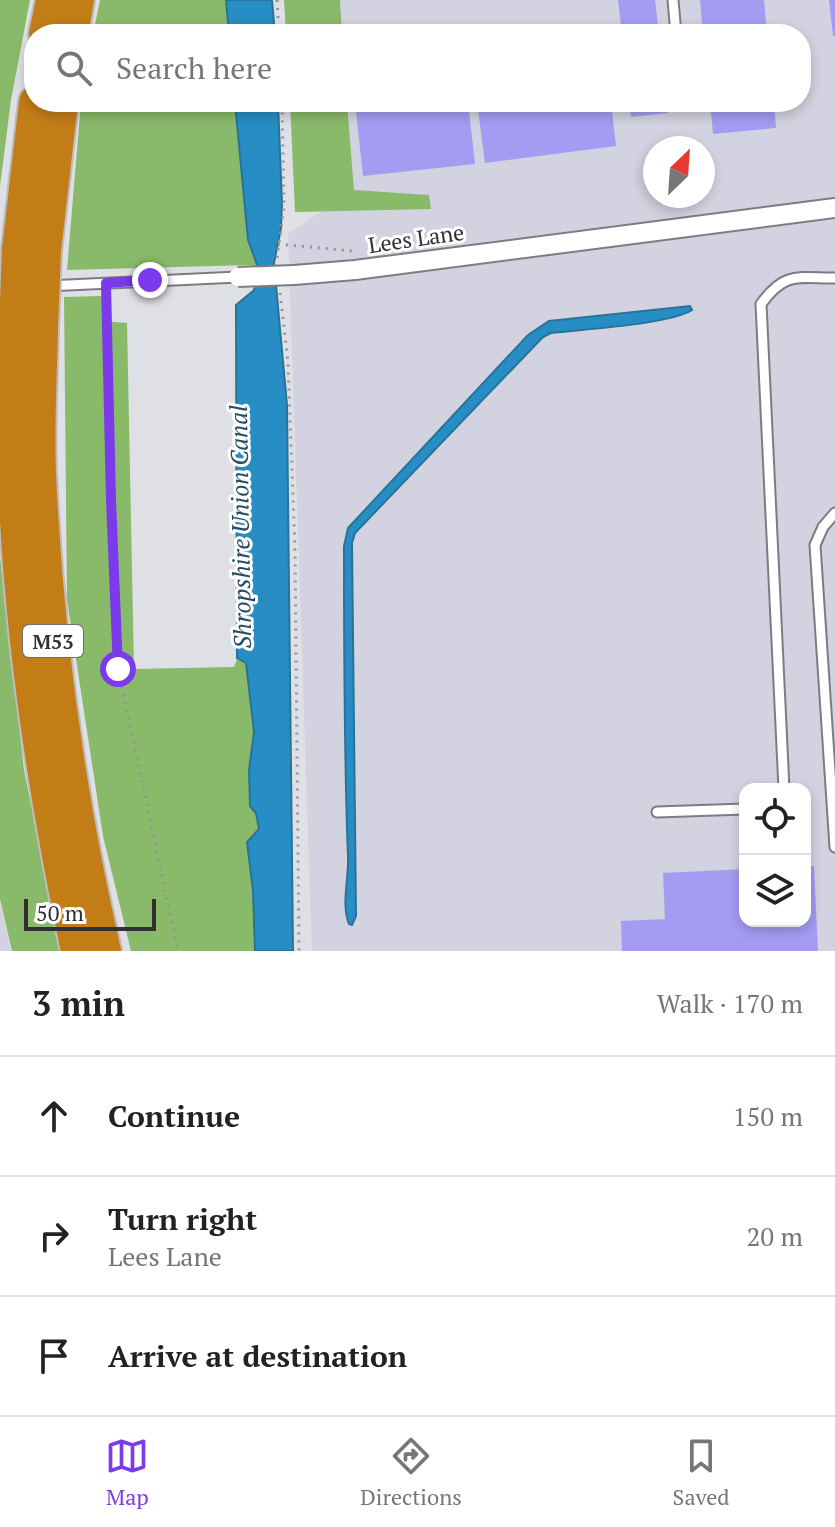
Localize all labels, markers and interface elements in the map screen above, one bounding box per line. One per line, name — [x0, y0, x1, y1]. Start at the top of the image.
search box — [24, 24, 811, 112]
icon: search — [52, 46, 96, 90]
text: Search here — [116, 48, 272, 88]
north arrow — [643, 136, 715, 208]
street label: Lees Lane — [366, 217, 466, 259]
route end — [132, 262, 168, 298]
water label: Shropshire Union Canal — [222, 405, 258, 649]
road number: M53 — [23, 625, 83, 657]
route start — [100, 651, 136, 687]
map controls — [739, 783, 811, 927]
button: locate — [739, 783, 811, 855]
button: layers — [739, 855, 811, 927]
scale bar — [24, 895, 156, 931]
text: 50 m — [36, 898, 84, 927]
text: 3 min — [32, 981, 125, 1026]
text: Walk · 170 m — [657, 986, 803, 1020]
icon: ahead — [32, 1094, 76, 1138]
text: Continue — [108, 1096, 240, 1136]
text: 150 m — [733, 1099, 803, 1133]
text: Turn right — [108, 1199, 257, 1239]
icon: right — [32, 1214, 76, 1258]
text: 20 m — [747, 1219, 803, 1253]
text: Lees Lane — [108, 1239, 222, 1273]
icon: arrive — [32, 1334, 76, 1378]
text: Arrive at destination — [108, 1336, 407, 1376]
tab: Map — [105, 1434, 149, 1511]
tab: Directions — [360, 1434, 462, 1511]
tab: Saved — [673, 1434, 730, 1511]

